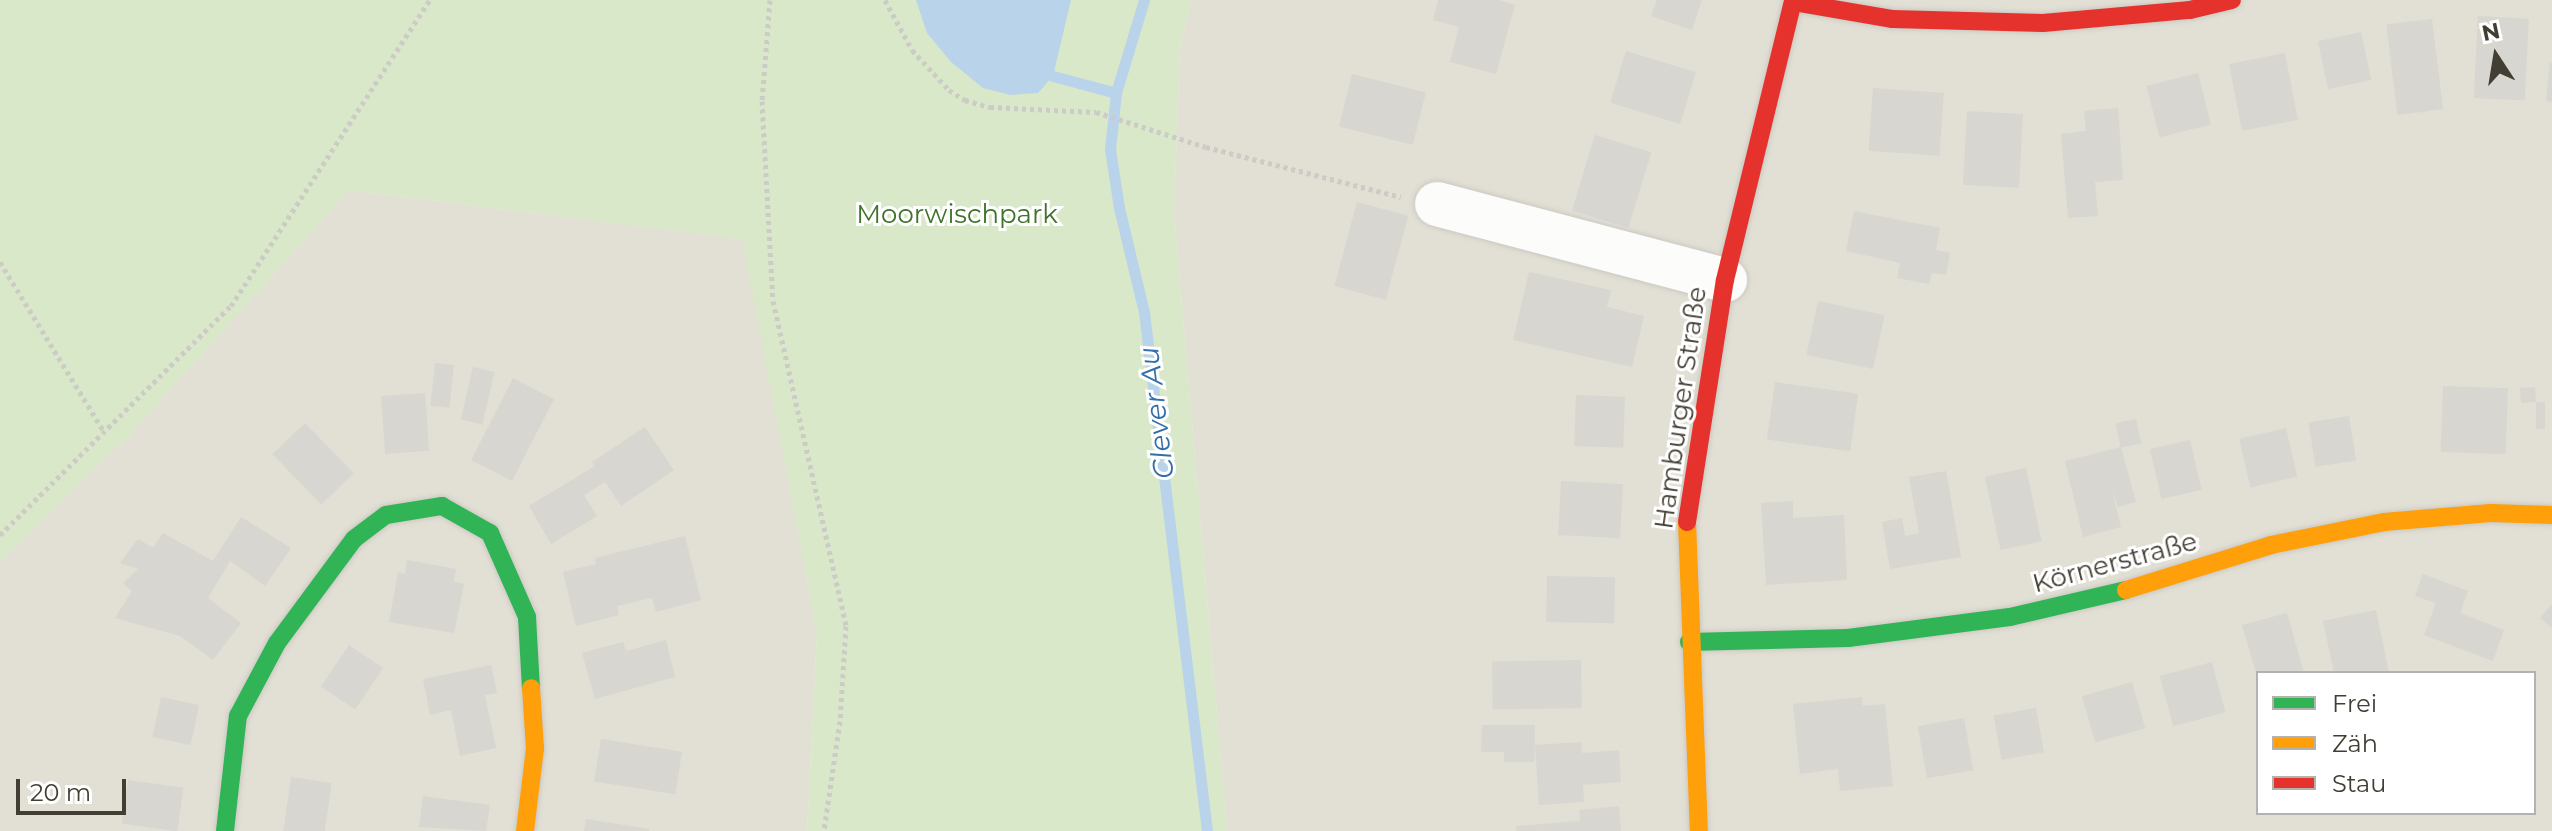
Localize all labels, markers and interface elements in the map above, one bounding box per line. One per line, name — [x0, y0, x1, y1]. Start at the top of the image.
north arrow — [2456, 16, 2536, 96]
text: N — [2479, 17, 2502, 47]
park label: Moorwischpark — [856, 199, 1058, 231]
street label: Hamburger Straße — [1649, 285, 1713, 531]
water label: Clever Au — [1131, 345, 1181, 481]
street label: Körnerstraße — [2029, 526, 2201, 600]
legend — [2256, 671, 2536, 815]
text: Frei — [2332, 689, 2377, 718]
text: Zäh — [2332, 729, 2378, 758]
scale bar — [20, 763, 130, 813]
text: Stau — [2332, 769, 2386, 798]
text: 20 m — [30, 778, 91, 807]

